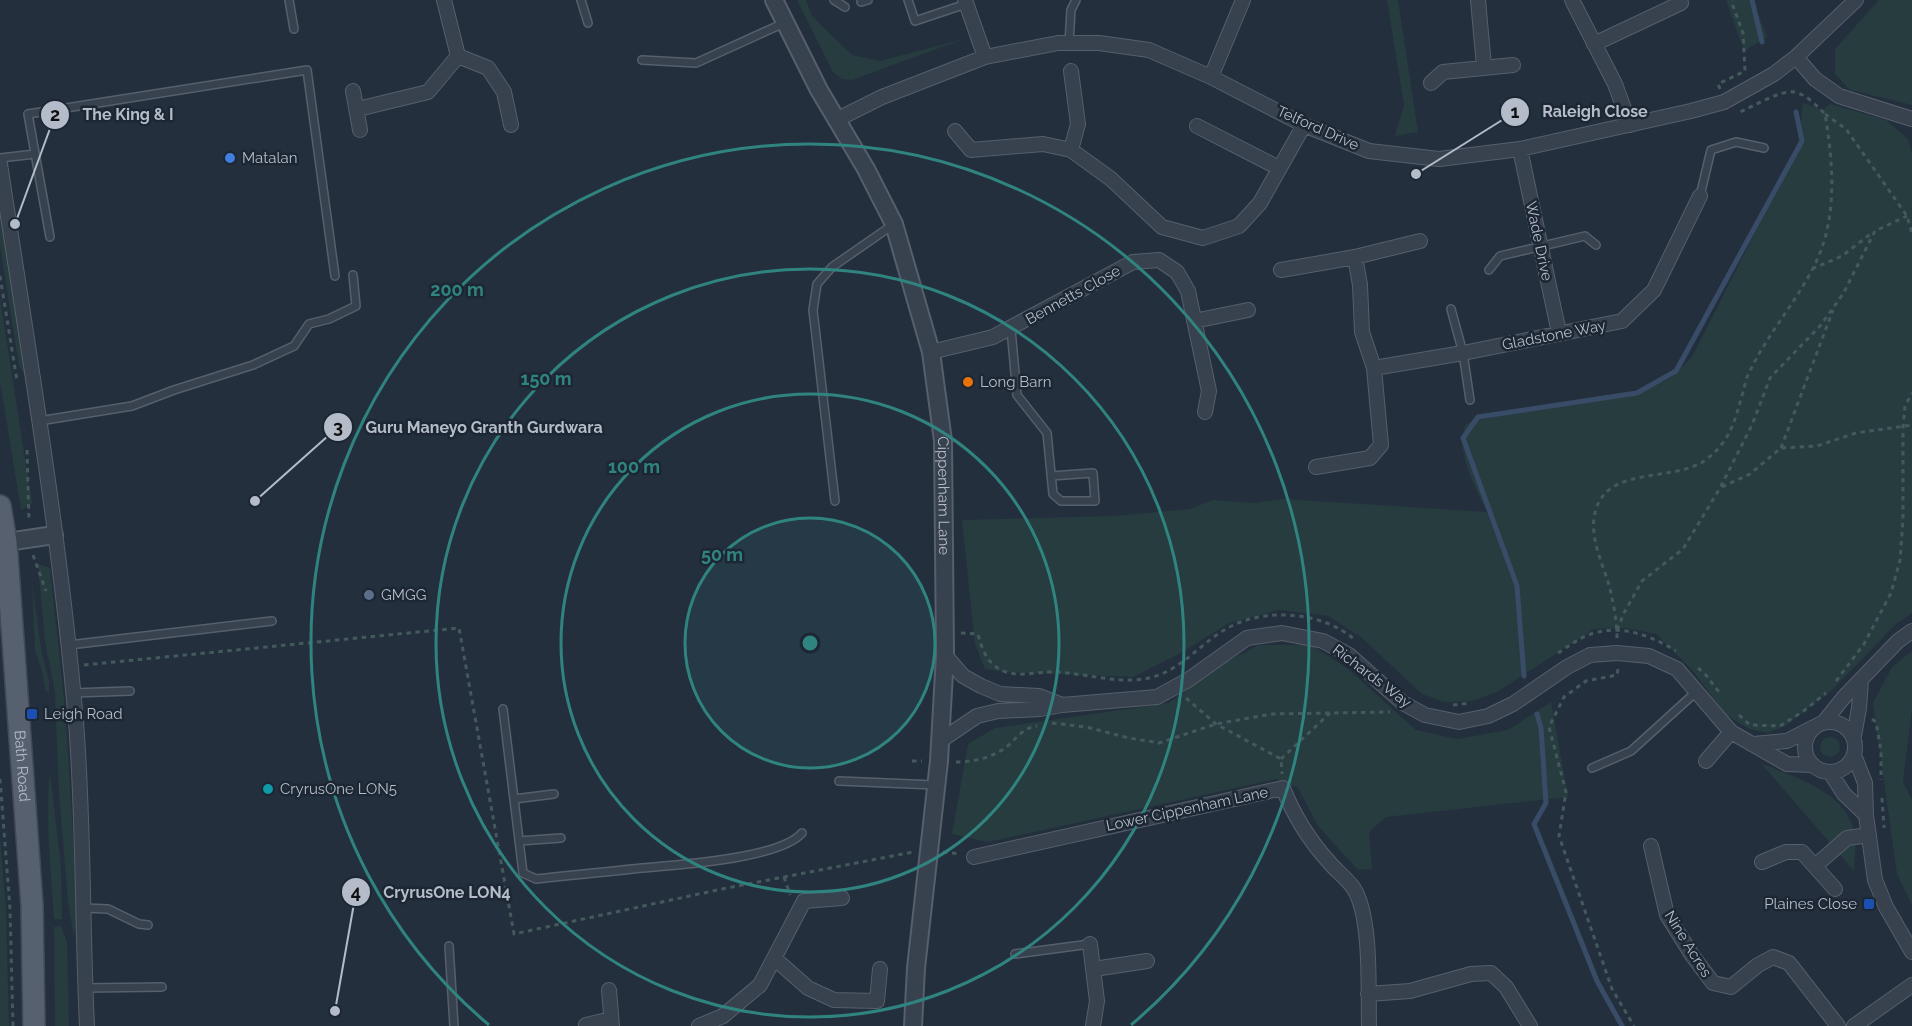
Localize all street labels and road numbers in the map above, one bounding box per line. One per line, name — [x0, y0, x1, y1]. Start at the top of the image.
street label: Telford Drive — [1274, 102, 1362, 154]
street label: Wade Drive — [1522, 200, 1556, 283]
street label: Bennetts Close — [1023, 261, 1124, 328]
street label: Gladstone Way — [1501, 316, 1607, 354]
street label: Cippenham Lane — [934, 436, 953, 555]
street label: Richards Way — [1329, 641, 1415, 711]
street label: Bath Road — [10, 729, 34, 802]
street label: Lower Cippenham Lane — [1104, 783, 1270, 835]
street label: Nine Acres — [1660, 907, 1716, 981]

